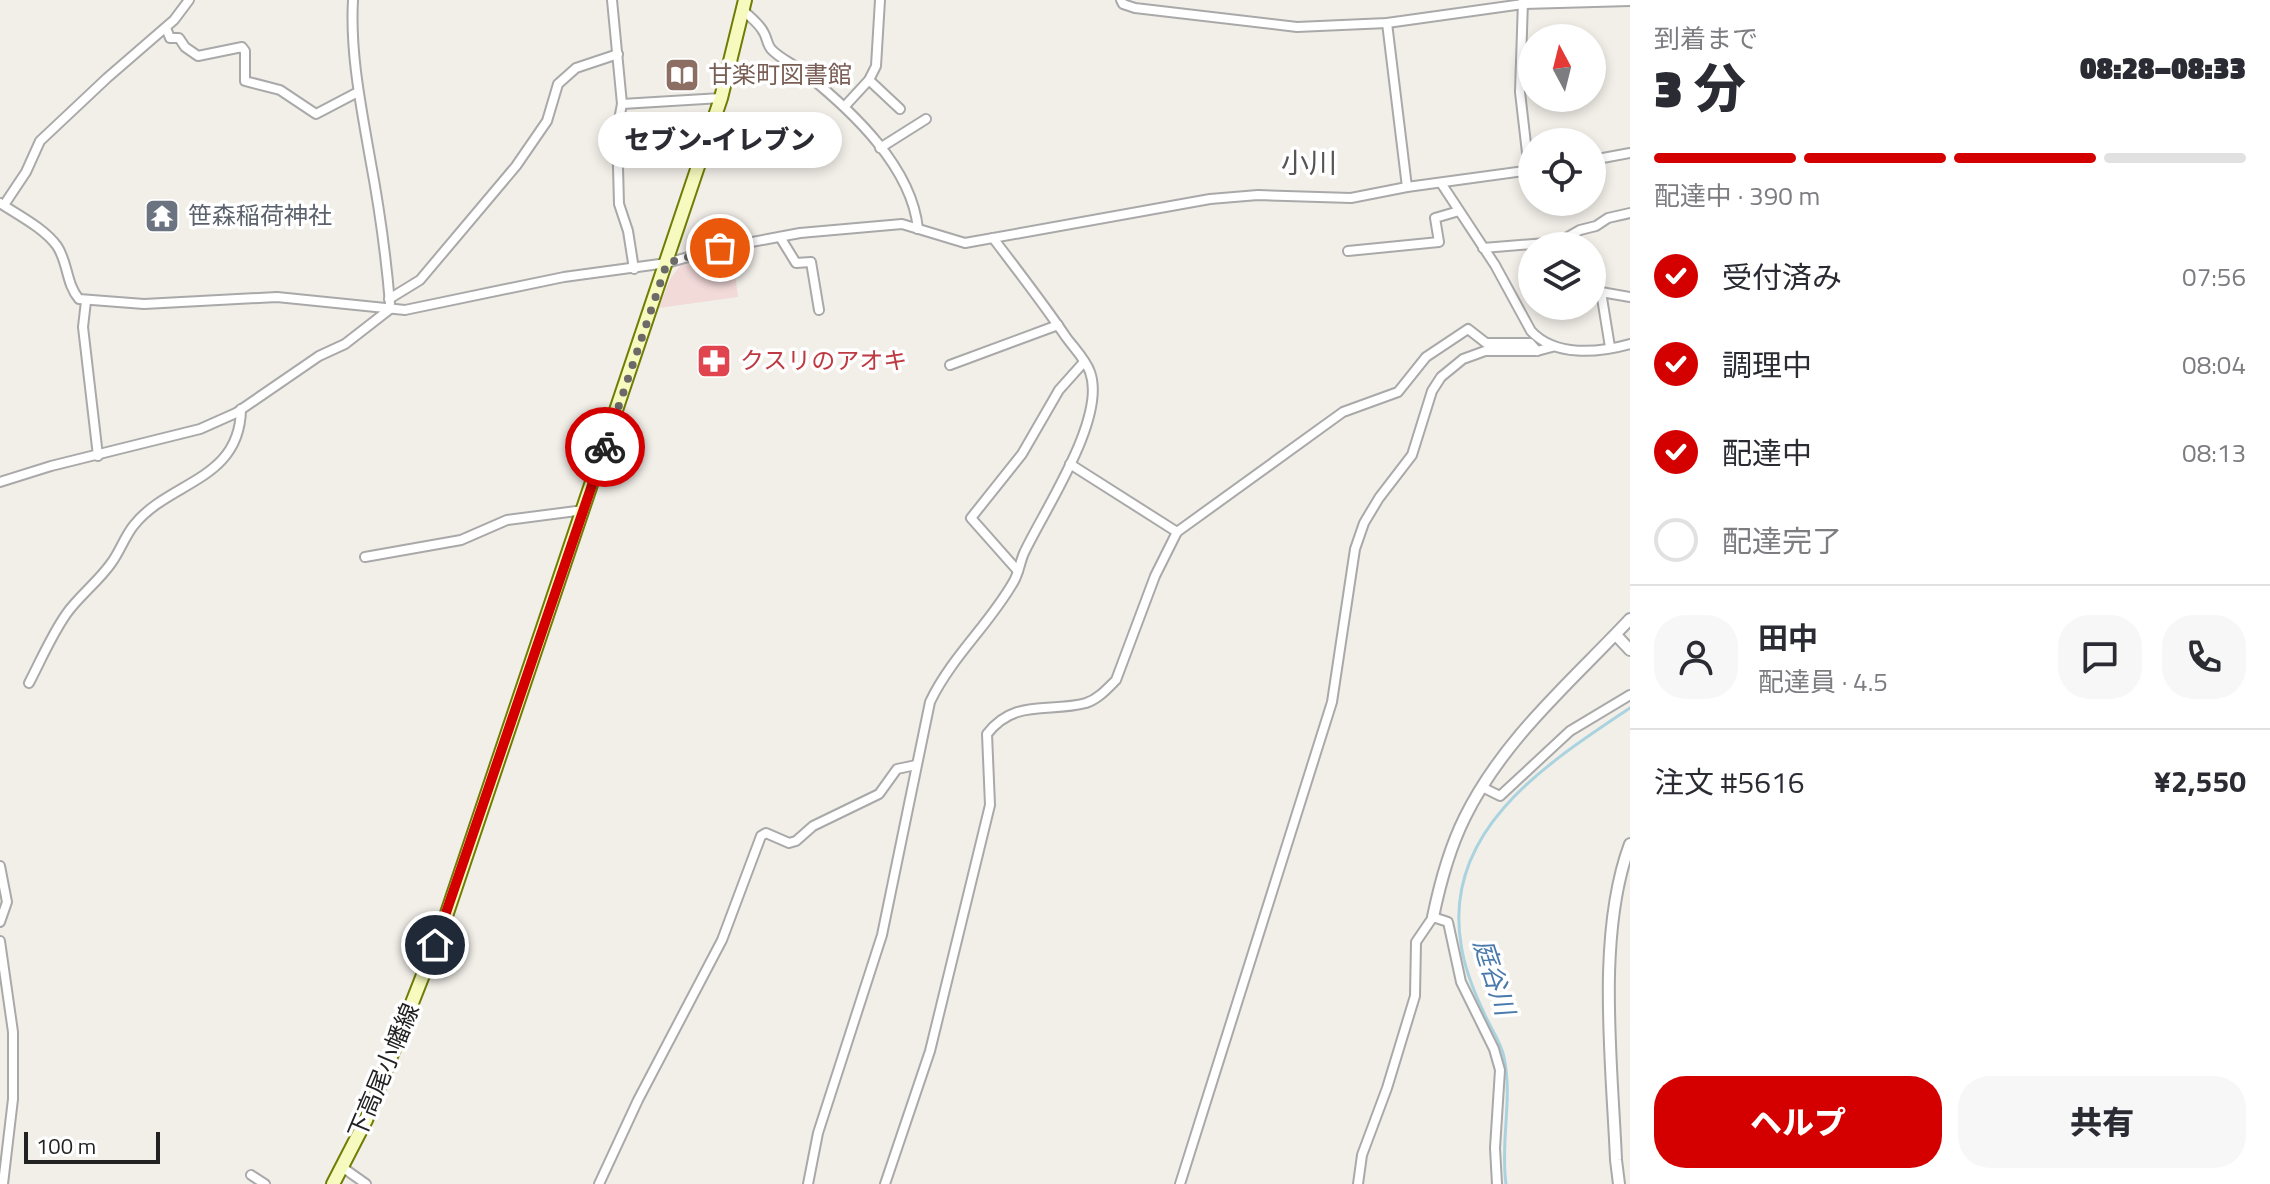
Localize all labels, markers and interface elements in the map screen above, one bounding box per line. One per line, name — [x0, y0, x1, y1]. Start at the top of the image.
text: 到着まで — [1654, 19, 1758, 58]
north arrow — [1518, 24, 1606, 112]
map controls — [1518, 24, 1606, 320]
text: 08:28–08:33 — [2080, 45, 2246, 91]
text: 3 分 — [1654, 48, 1746, 127]
library icon: 甘楽町図書館 — [663, 56, 701, 94]
place label: 甘楽町図書館 — [708, 56, 852, 92]
callout: セブン-イレブン — [598, 112, 842, 168]
text: セブン-イレブン — [624, 120, 816, 159]
button: locate — [1518, 128, 1606, 216]
district label: 小川 — [1281, 141, 1337, 184]
text: 配達中 · 390 m — [1654, 176, 1820, 215]
temple icon: 笹森稲荷神社 — [143, 197, 181, 235]
place label: 笹森稲荷神社 — [188, 197, 332, 233]
pin — [686, 214, 754, 282]
icon: bag — [698, 226, 742, 270]
button: layers — [1518, 232, 1606, 320]
icon: check — [1654, 254, 1698, 298]
text: 受付済み — [1722, 254, 1842, 300]
text: 07:56 — [2182, 257, 2246, 296]
pharmacy icon: クスリのアオキ — [695, 342, 733, 380]
place label: クスリのアオキ — [740, 342, 907, 378]
icon: check — [1654, 342, 1698, 386]
text: 調理中 — [1722, 342, 1812, 388]
text: 08:04 — [2182, 345, 2246, 384]
courier — [565, 407, 645, 487]
icon: bike — [583, 425, 627, 469]
icon: check — [1654, 430, 1698, 474]
text: 配達中 — [1722, 430, 1812, 476]
text: 08:13 — [2182, 433, 2246, 472]
text: 配達完了 — [1722, 518, 1842, 564]
button: person — [1654, 615, 1738, 699]
text: 田中 — [1758, 615, 1818, 661]
button: chat — [2058, 615, 2142, 699]
button: phone — [2162, 615, 2246, 699]
text: 配達員 · 4.5 — [1758, 662, 1888, 701]
text: ¥2,550 — [2154, 758, 2246, 804]
text: 注文 #5616 — [1654, 759, 1805, 805]
pin — [401, 911, 469, 979]
icon: home — [413, 923, 457, 967]
water label: 庭谷川 — [1464, 934, 1526, 1023]
street label: 下高尾小幡線 — [338, 997, 428, 1144]
button: ヘルプ — [1654, 1076, 1942, 1168]
button: 共有 — [1958, 1076, 2246, 1168]
scale bar — [24, 1128, 160, 1164]
text: 100 m — [36, 1129, 96, 1163]

